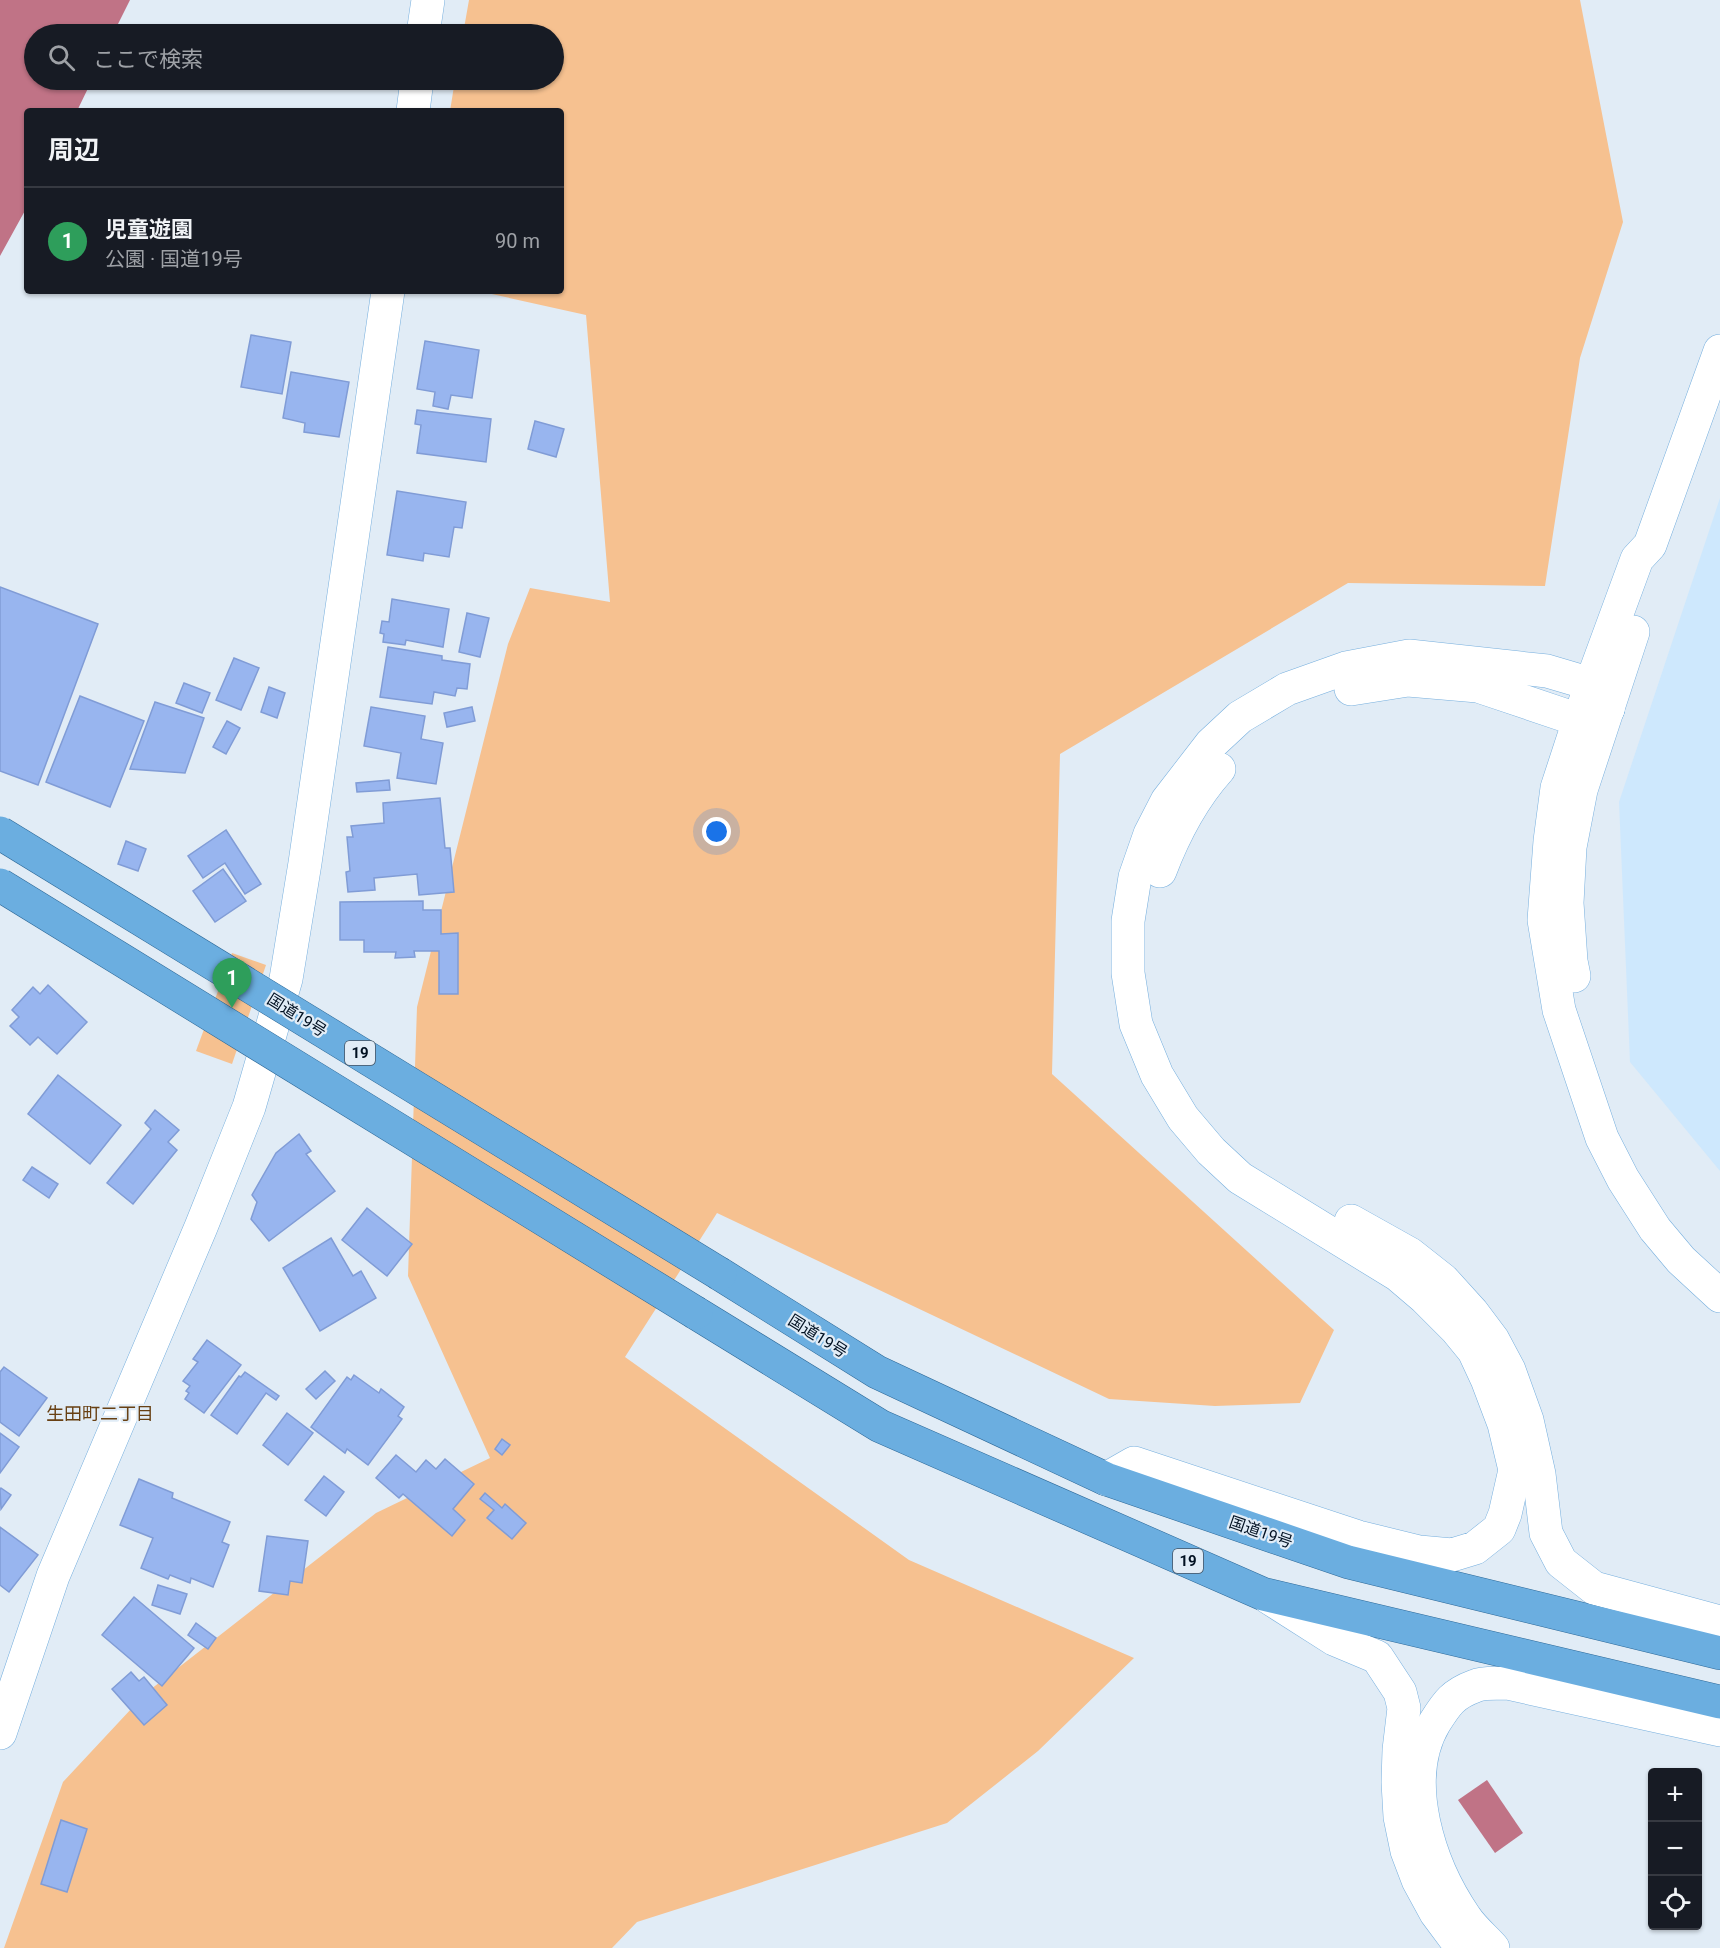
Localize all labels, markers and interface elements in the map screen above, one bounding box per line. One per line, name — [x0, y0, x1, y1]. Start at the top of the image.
search box — [24, 24, 564, 90]
icon: search — [45, 41, 78, 74]
text: ここで検索 — [93, 47, 203, 72]
text: 周辺 — [48, 135, 100, 165]
text: 児童遊園 — [105, 217, 193, 242]
text: 1 — [62, 229, 73, 253]
text: 90 m — [495, 229, 540, 253]
text: 公園 · 国道19号 — [105, 247, 243, 271]
your location — [702, 817, 731, 846]
pin: 1 — [212, 958, 252, 1008]
street label: 国道19号 — [264, 989, 330, 1041]
road number: 19 — [345, 1041, 375, 1065]
street label: 国道19号 — [785, 1310, 851, 1362]
district label: 生田町二丁目 — [46, 1403, 154, 1424]
street label: 国道19号 — [1227, 1512, 1295, 1552]
road number: 19 — [1173, 1549, 1203, 1573]
map controls — [1648, 1768, 1702, 1930]
button: + — [1648, 1768, 1702, 1822]
button: − — [1648, 1822, 1702, 1876]
button: locate — [1648, 1876, 1702, 1930]

